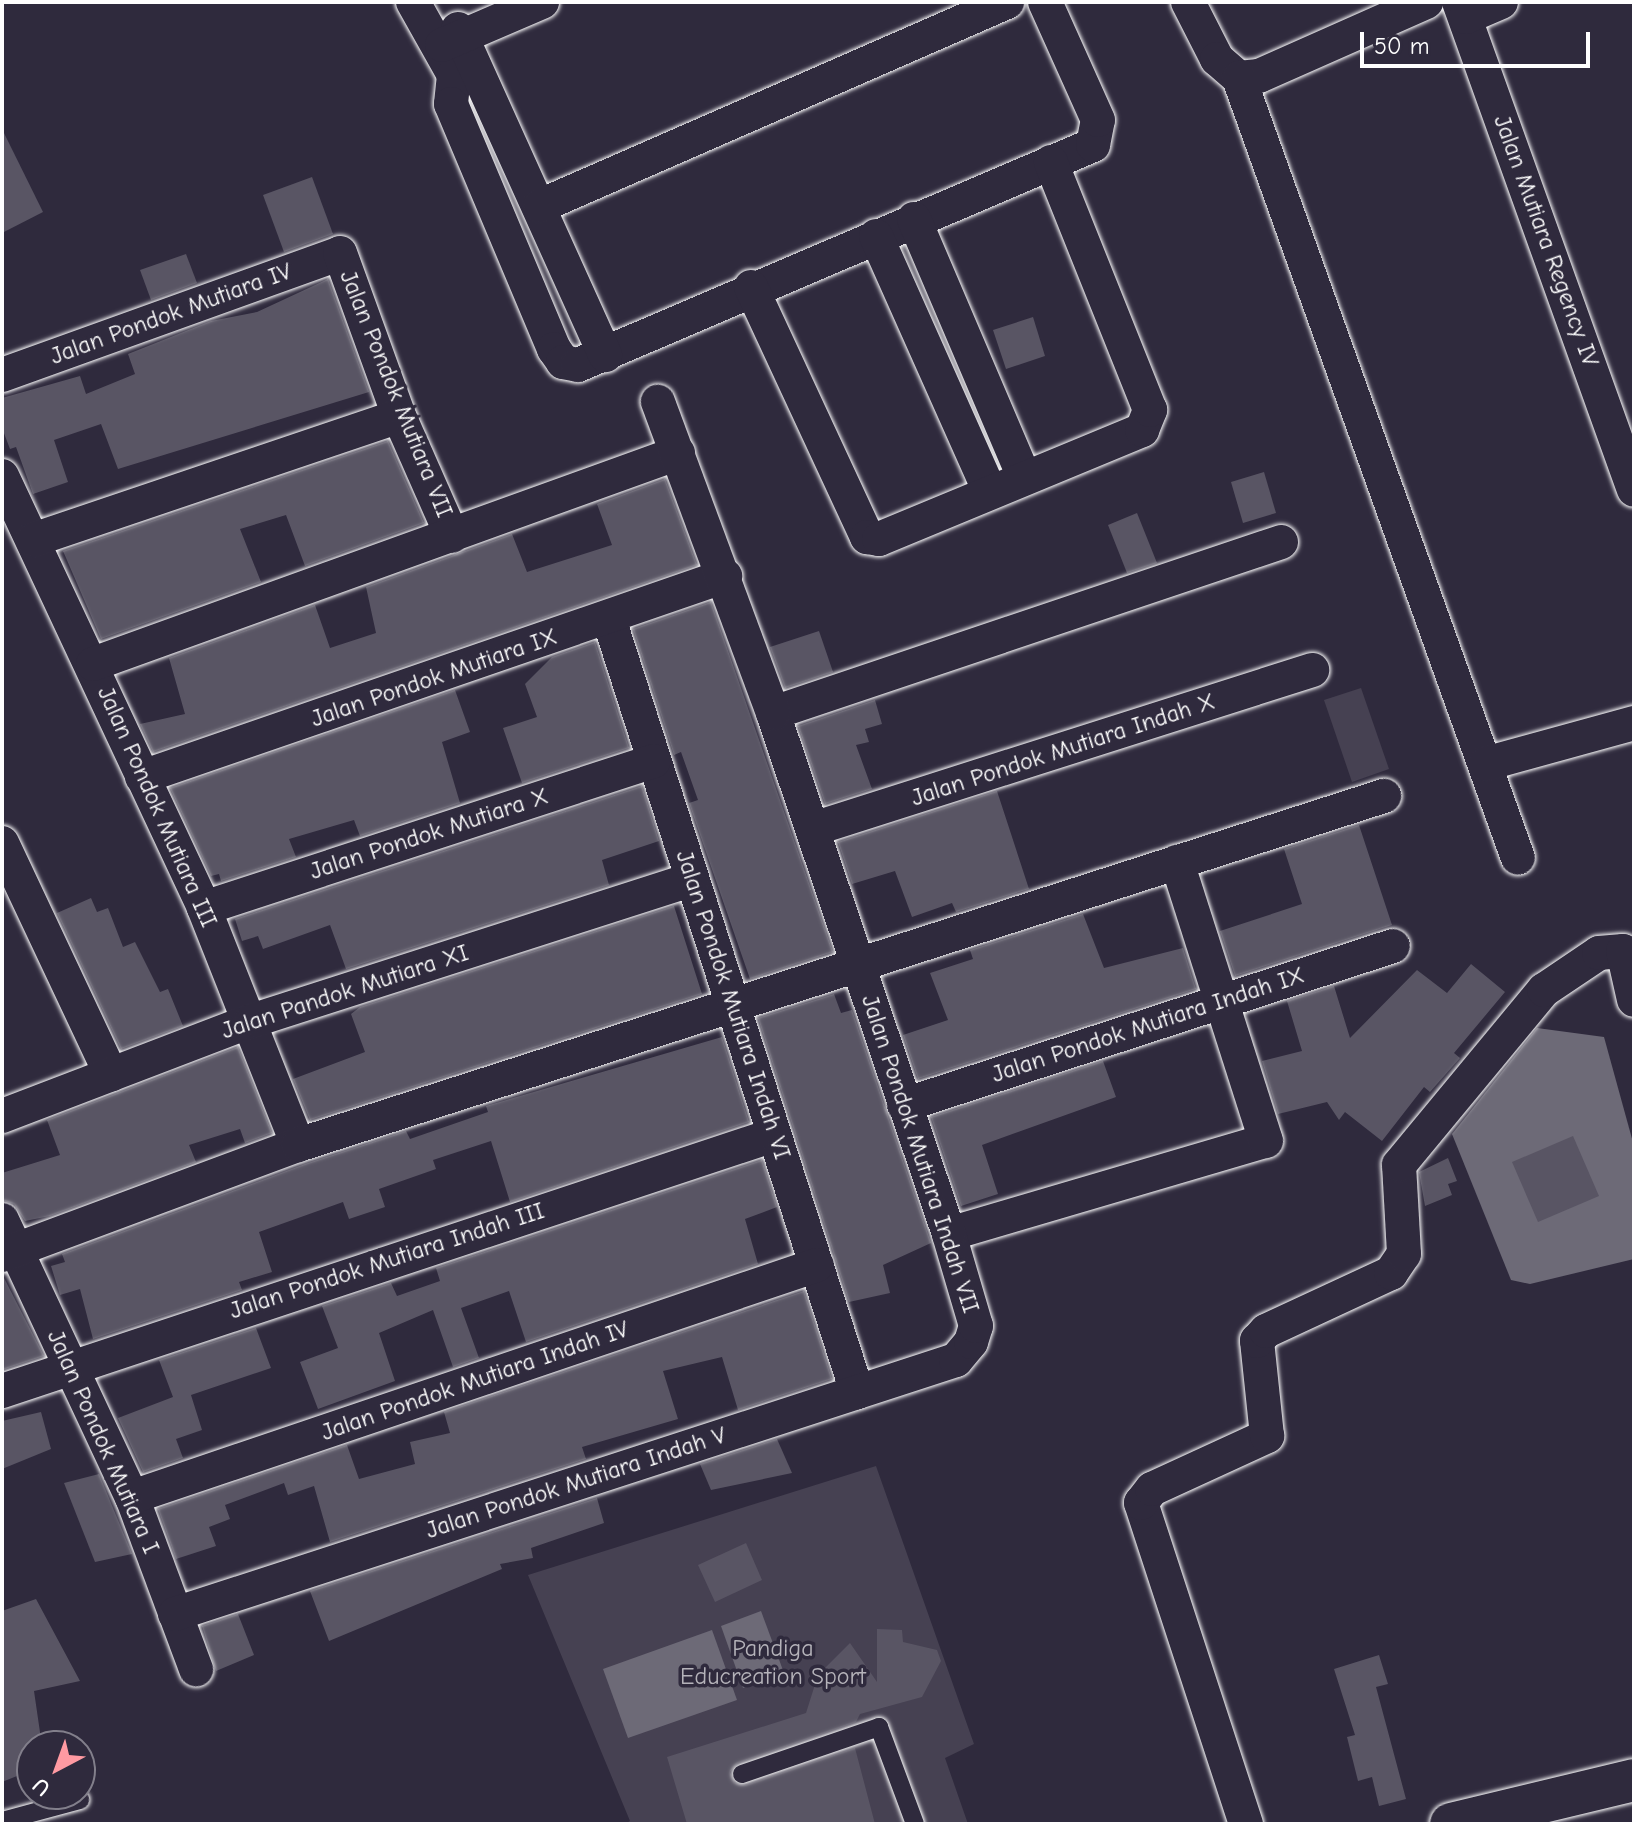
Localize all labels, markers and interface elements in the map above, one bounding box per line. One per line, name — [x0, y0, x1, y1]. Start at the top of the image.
scale bar — [1364, 16, 1594, 66]
text: 50 m — [1374, 32, 1430, 60]
street label: Jalan Mutiara Regency IV — [1487, 111, 1605, 371]
street label: Jalan Pondok Mutiara IV — [46, 257, 296, 371]
street label: Jalan Pondok Mutiara VII — [333, 266, 459, 522]
street label: Jalan Pondok Mutiara IX — [307, 622, 561, 734]
street label: Jalan Pondok Mutiara III — [91, 682, 223, 932]
street label: Jalan Pondok Mutiara Indah X — [908, 687, 1218, 813]
street label: Jalan Pondok Mutiara X — [306, 782, 552, 886]
street label: Jalan Pondok Mutiara Indah VI — [669, 847, 797, 1163]
street label: Jalan Pandok Mutiara XI — [218, 938, 472, 1046]
street label: Jalan Pondok Mutiara Indah IX — [988, 961, 1308, 1089]
street label: Jalan Pondok Mutiara Indah VII — [855, 991, 985, 1317]
street label: Jalan Pondok Mutiara Indah III — [226, 1196, 548, 1326]
street label: Jalan Pondok Mutiara Indah IV — [318, 1315, 632, 1447]
street label: Jalan Pondok Mutiara I — [41, 1326, 165, 1558]
street label: Jalan Pondok Mutiara Indah V — [422, 1421, 730, 1545]
park label: Pandiga Educreation Sport — [680, 1635, 866, 1691]
north arrow — [16, 1730, 96, 1810]
text: U — [27, 1772, 56, 1801]

